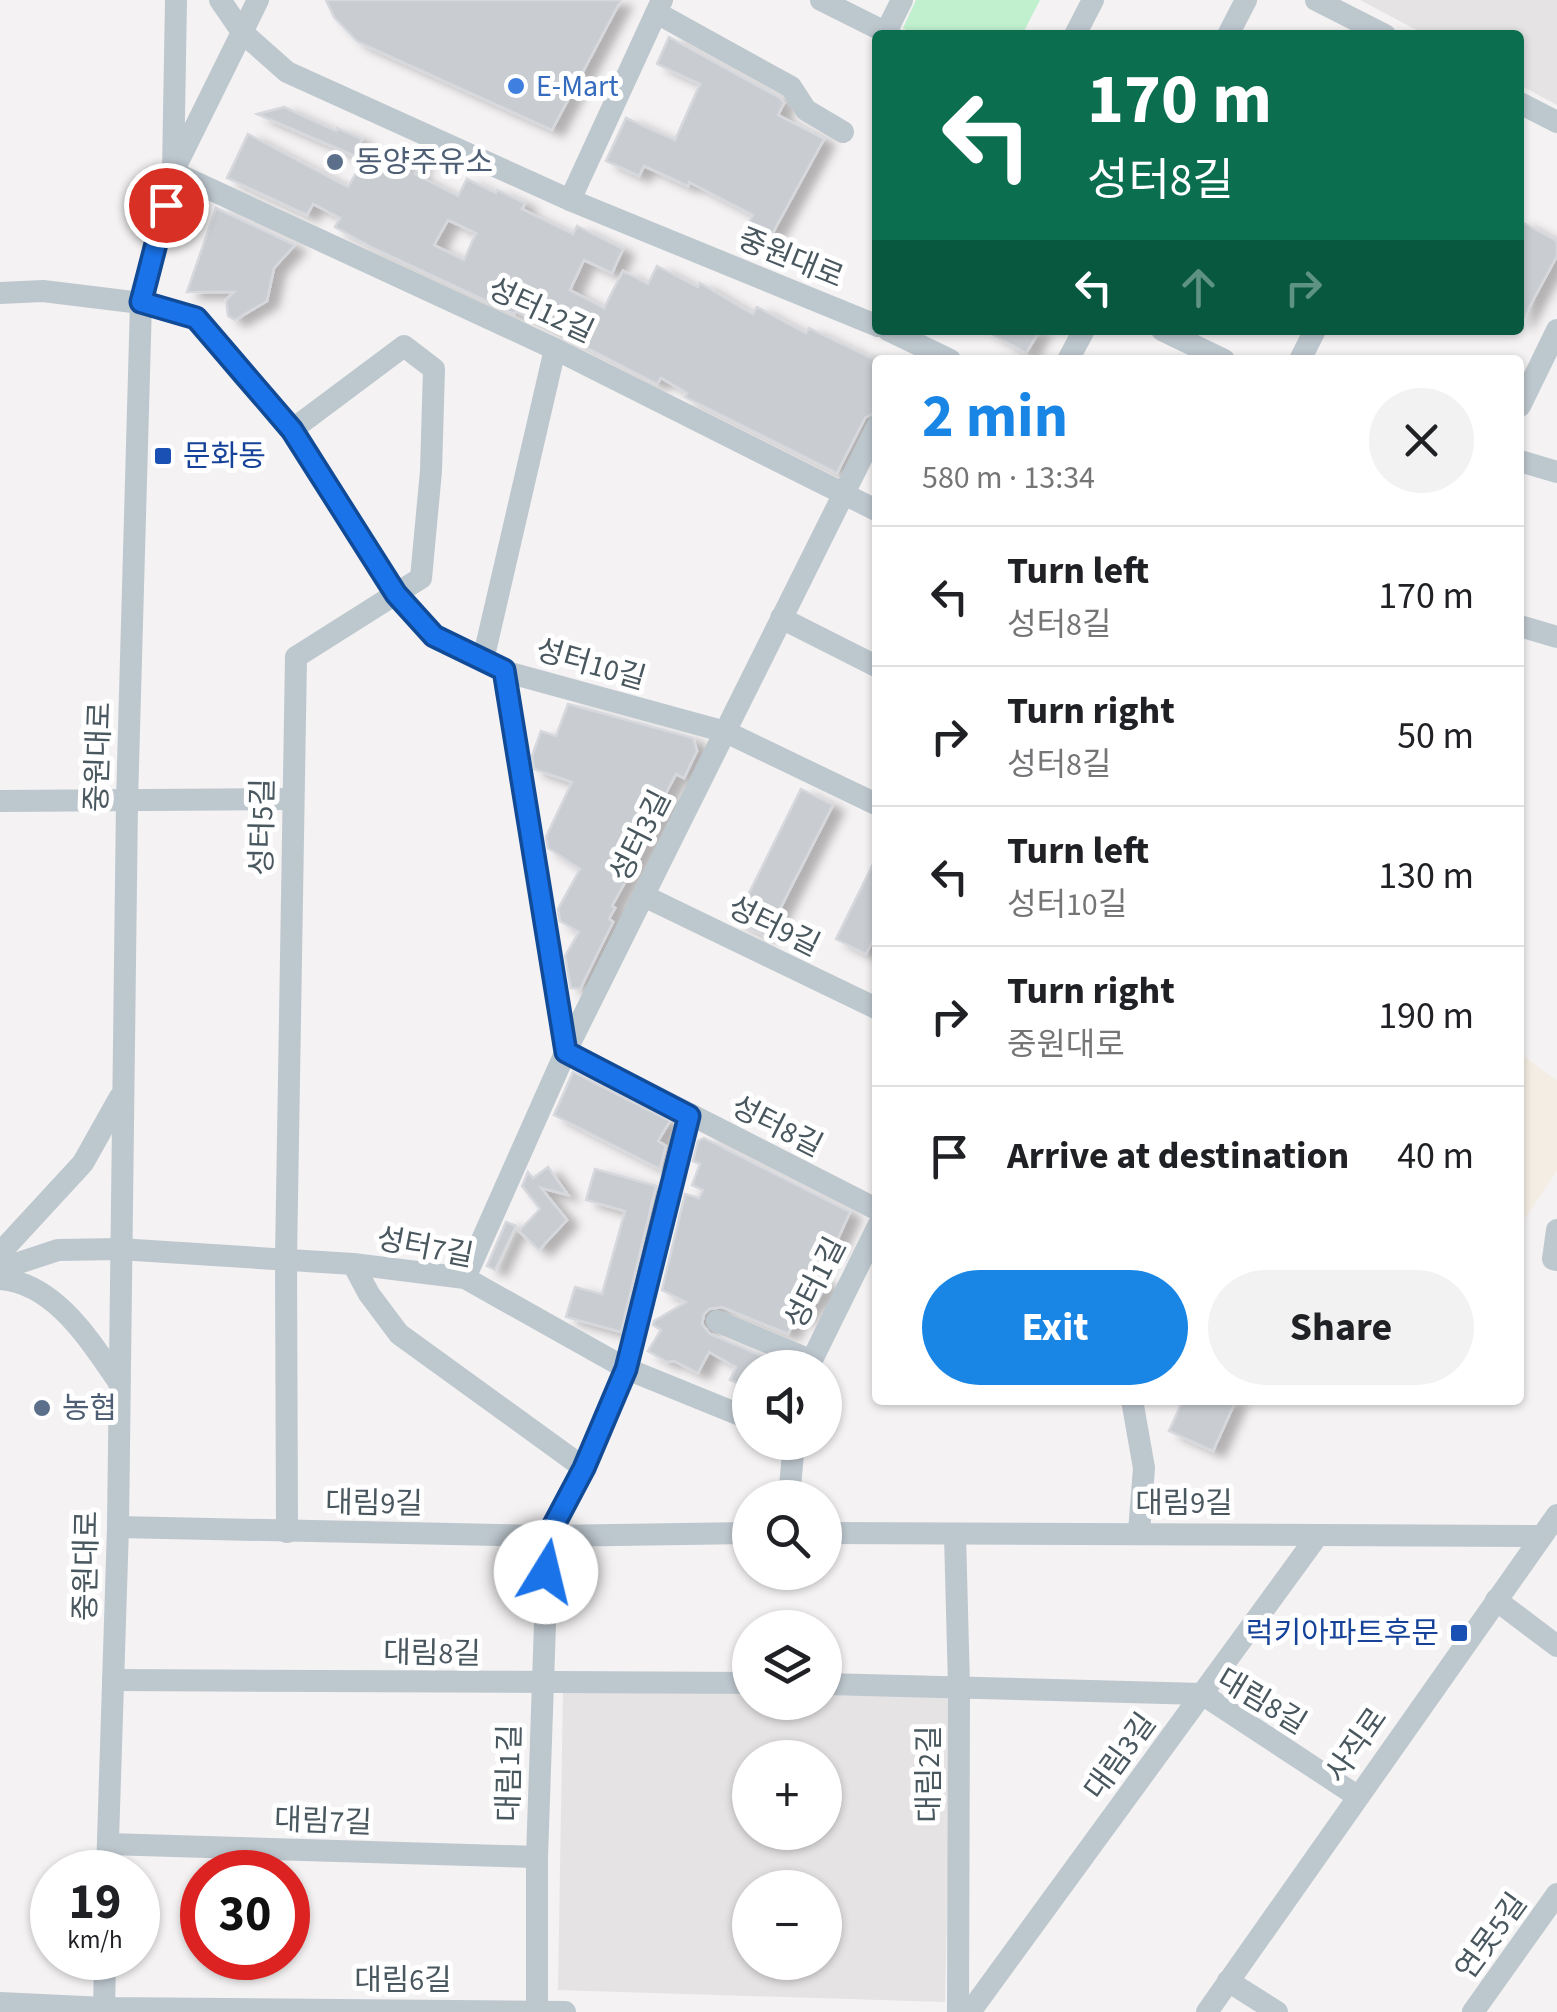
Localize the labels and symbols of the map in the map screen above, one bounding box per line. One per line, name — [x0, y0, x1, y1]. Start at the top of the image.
place label: E-Mart — [536, 65, 619, 108]
marker: E-Mart — [505, 75, 527, 97]
place label: 동양주유소 — [355, 141, 493, 184]
marker: 동양주유소 — [324, 151, 346, 173]
pin — [124, 163, 209, 248]
street label: 중원대로 — [732, 218, 850, 299]
street label: 성터12길 — [481, 267, 601, 354]
place label: 문화동 — [183, 435, 266, 478]
marker: 문화동 — [152, 445, 174, 467]
street label: 성터10길 — [531, 628, 651, 701]
street label: 중원대로 — [75, 701, 122, 813]
street label: 성터5길 — [240, 778, 285, 876]
street label: 성터3길 — [599, 783, 682, 890]
street label: 성터9길 — [720, 886, 827, 967]
street label: 성터8길 — [723, 1085, 830, 1168]
street label: 성터7길 — [373, 1217, 477, 1278]
street label: 성터1길 — [774, 1230, 857, 1337]
place label: 농협 — [62, 1387, 117, 1430]
marker: 농협 — [31, 1397, 53, 1419]
street label: 대림9길 — [325, 1481, 423, 1526]
street label: 대림9길 — [1135, 1482, 1233, 1525]
street label: 중원대로 — [64, 1510, 109, 1622]
position arrow — [494, 1520, 598, 1624]
place label: 럭키아파트후문 — [1246, 1612, 1439, 1655]
marker: 럭키아파트후문 — [1448, 1622, 1470, 1644]
street label: 대림8길 — [383, 1631, 481, 1676]
street label: 대림8길 — [1209, 1658, 1315, 1745]
street label: 사직로 — [1315, 1699, 1398, 1792]
street label: 대림3길 — [1074, 1704, 1167, 1808]
street label: 대림1길 — [487, 1724, 532, 1822]
street label: 대림2길 — [908, 1725, 951, 1823]
street label: 대림7길 — [273, 1798, 373, 1845]
speed limit sign: 30 — [180, 1850, 310, 1980]
street label: 연못5길 — [1445, 1884, 1538, 1988]
street label: 대림6길 — [354, 1959, 452, 2002]

